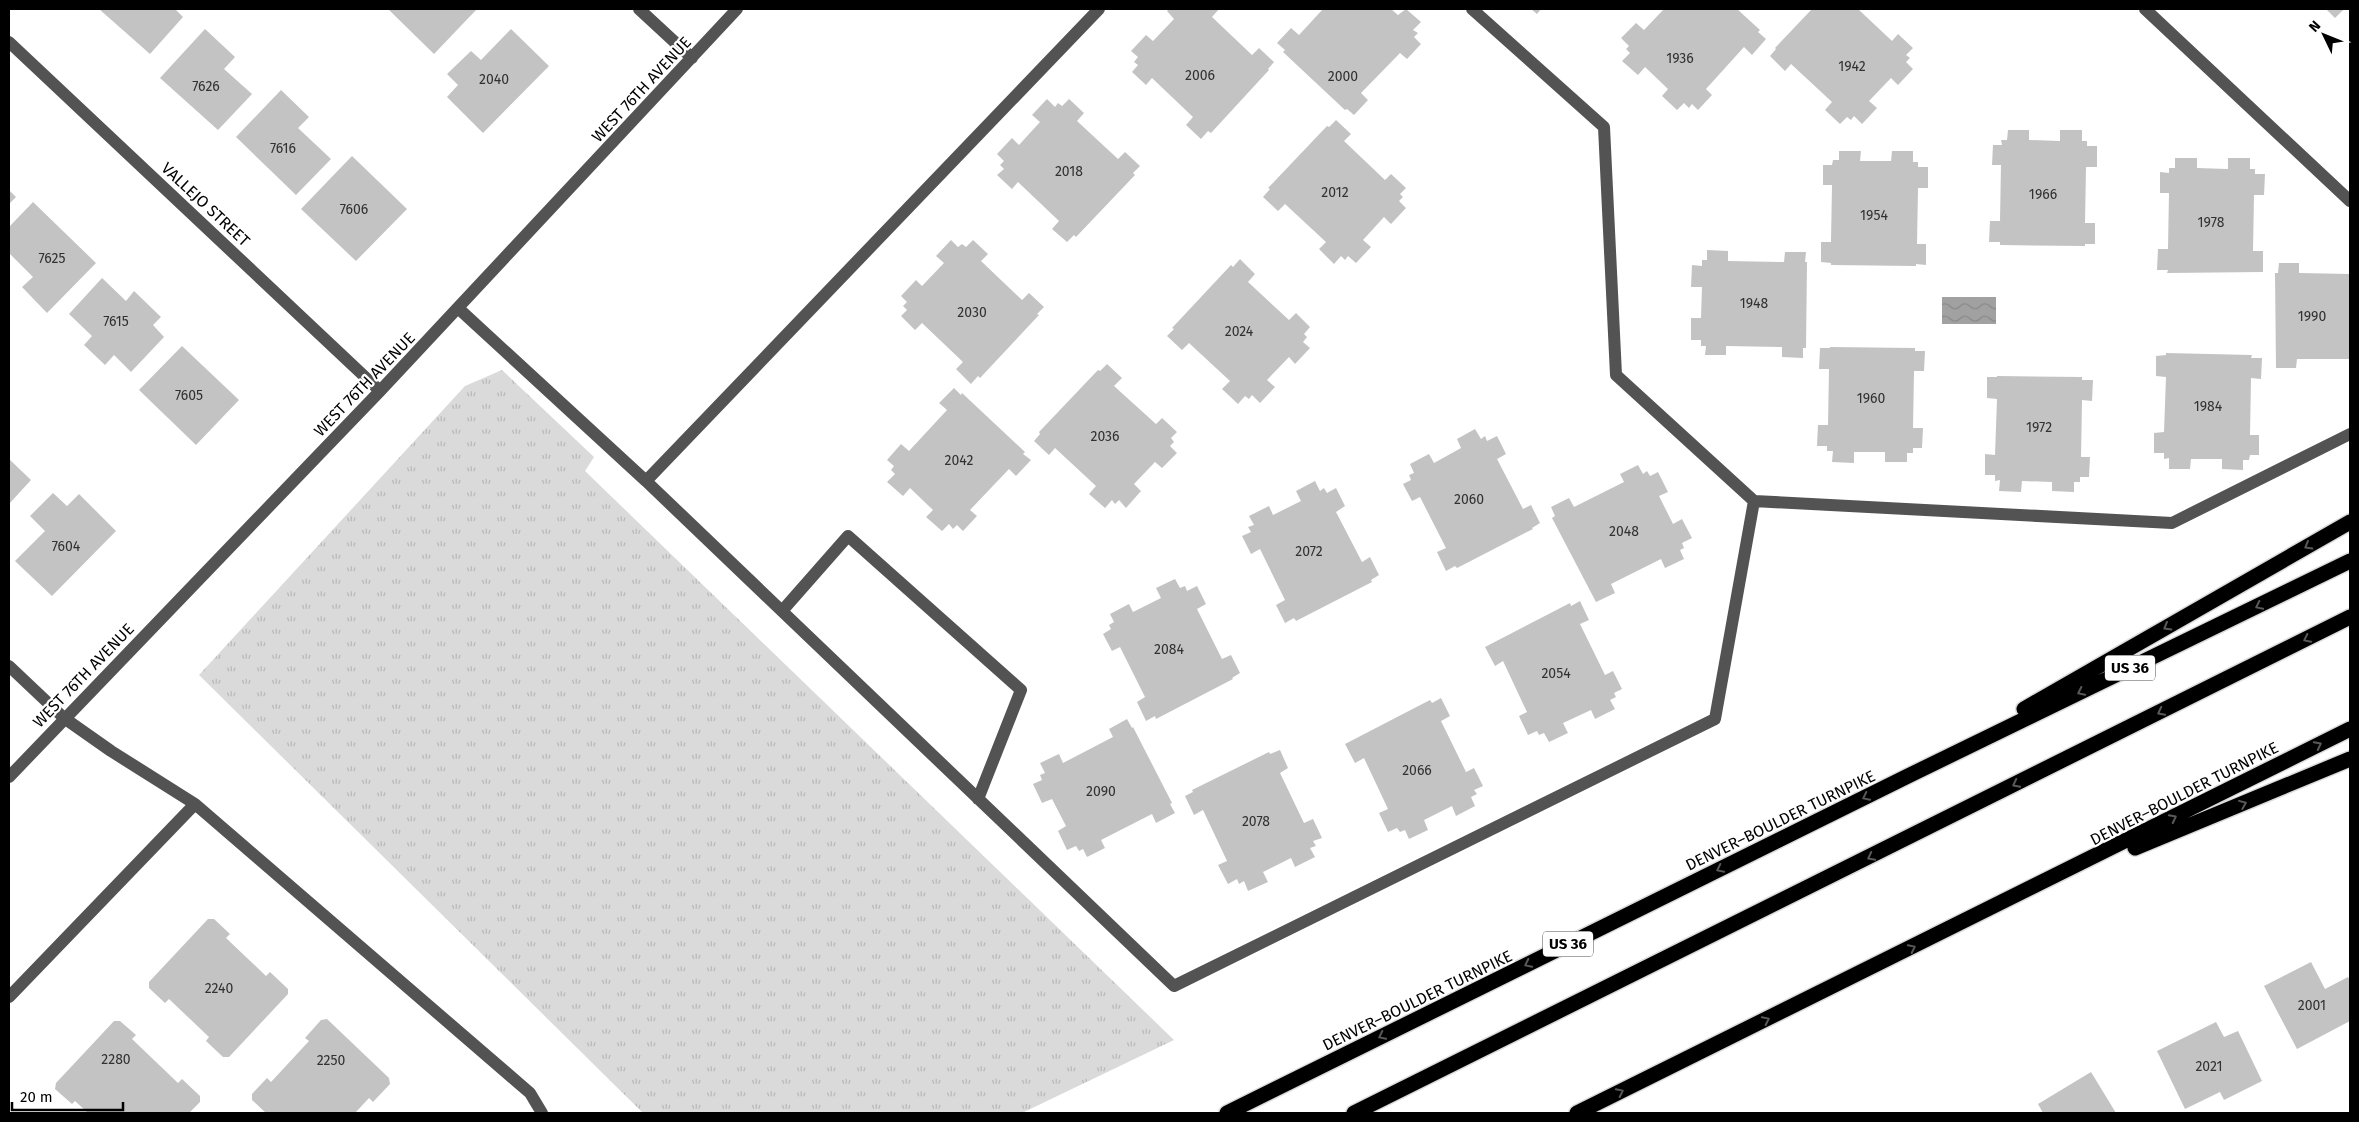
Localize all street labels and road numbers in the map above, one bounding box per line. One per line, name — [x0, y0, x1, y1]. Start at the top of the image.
street label: WEST 76TH AVENUE — [588, 33, 695, 146]
street label: VALLEJO STREET — [157, 158, 254, 251]
street label: WEST 76TH AVENUE — [310, 329, 419, 440]
street label: WEST 76TH AVENUE — [29, 620, 138, 731]
road number: US 36 — [2105, 656, 2155, 680]
street label: DENVER–BOULDER TURNPIKE — [2087, 738, 2281, 849]
street label: DENVER–BOULDER TURNPIKE — [1682, 766, 1878, 875]
road number: US 36 — [1543, 932, 1593, 956]
street label: DENVER–BOULDER TURNPIKE — [1319, 946, 1515, 1055]

